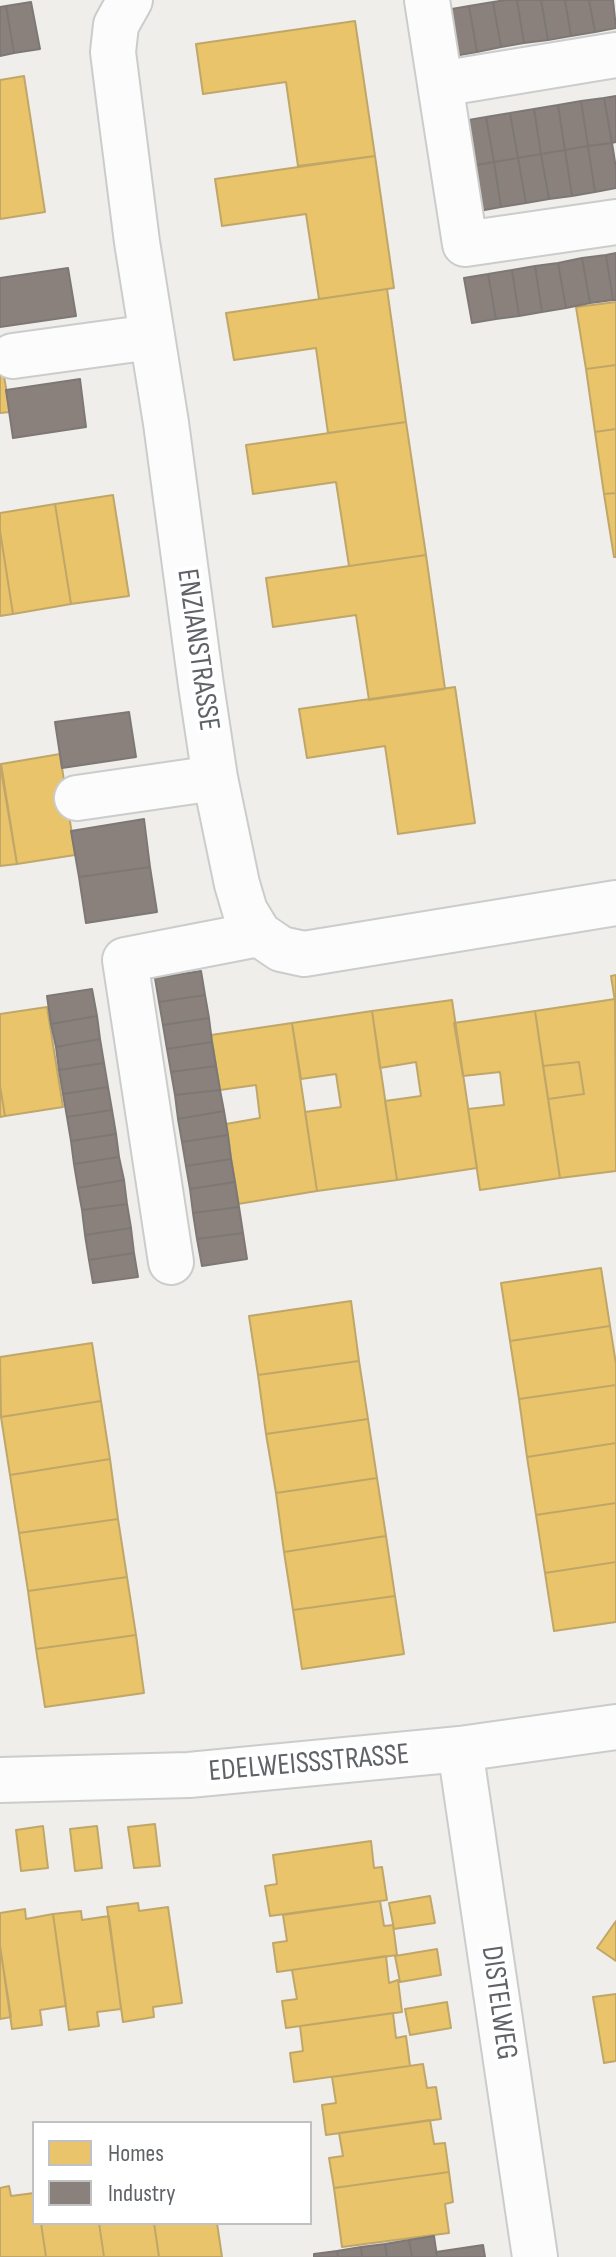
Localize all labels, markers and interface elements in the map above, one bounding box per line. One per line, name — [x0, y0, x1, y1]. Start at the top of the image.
street label: ENZIANSTRASSE — [168, 567, 226, 733]
street label: EDELWEISSSTRASSE — [207, 1737, 411, 1791]
street label: DISTELWEG — [472, 1944, 524, 2062]
legend — [32, 2121, 312, 2225]
text: Homes — [108, 2139, 164, 2168]
text: Industry — [108, 2179, 175, 2208]

